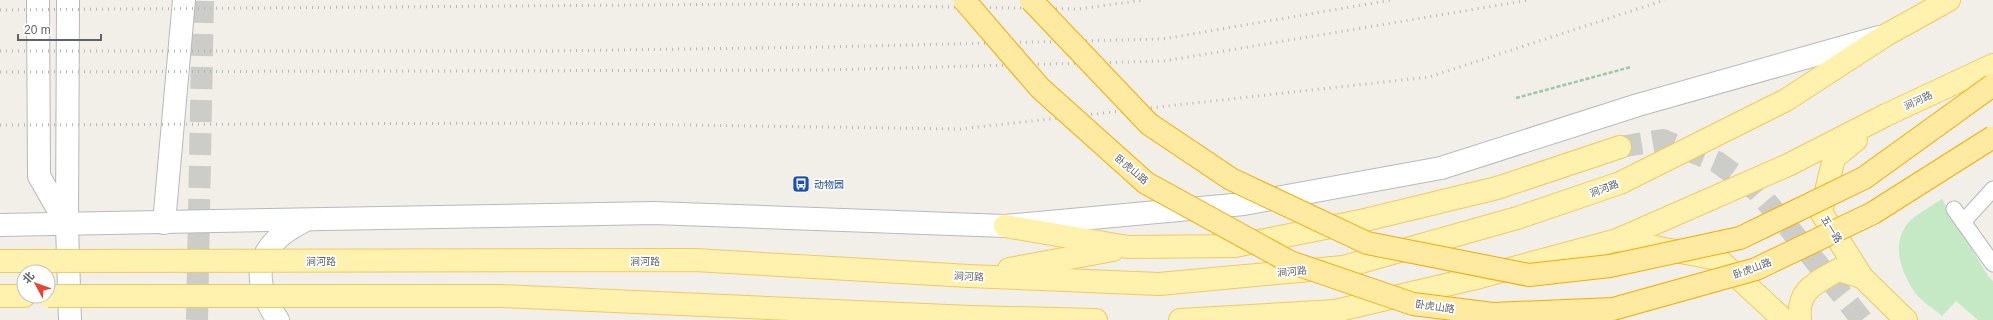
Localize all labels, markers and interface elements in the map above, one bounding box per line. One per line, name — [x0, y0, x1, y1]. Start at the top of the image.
scale bar — [18, 16, 101, 42]
text: 20 m — [24, 23, 51, 37]
street label: 涧河路 — [1902, 89, 1934, 112]
street label: 卧虎山路 — [1113, 152, 1151, 186]
bus stop icon: 动物园 — [791, 174, 811, 194]
street label: 涧河路 — [1588, 178, 1620, 199]
place label: 动物园 — [814, 179, 844, 190]
street label: 五一路 — [1819, 214, 1844, 245]
street label: 涧河路 — [306, 256, 336, 267]
street label: 涧河路 — [630, 256, 660, 267]
street label: 卧虎山路 — [1731, 256, 1773, 280]
north arrow — [16, 264, 56, 304]
street label: 涧河路 — [1277, 265, 1307, 278]
text: 北 — [20, 269, 37, 286]
street label: 涧河路 — [954, 270, 984, 283]
street label: 卧虎山路 — [1414, 298, 1456, 315]

